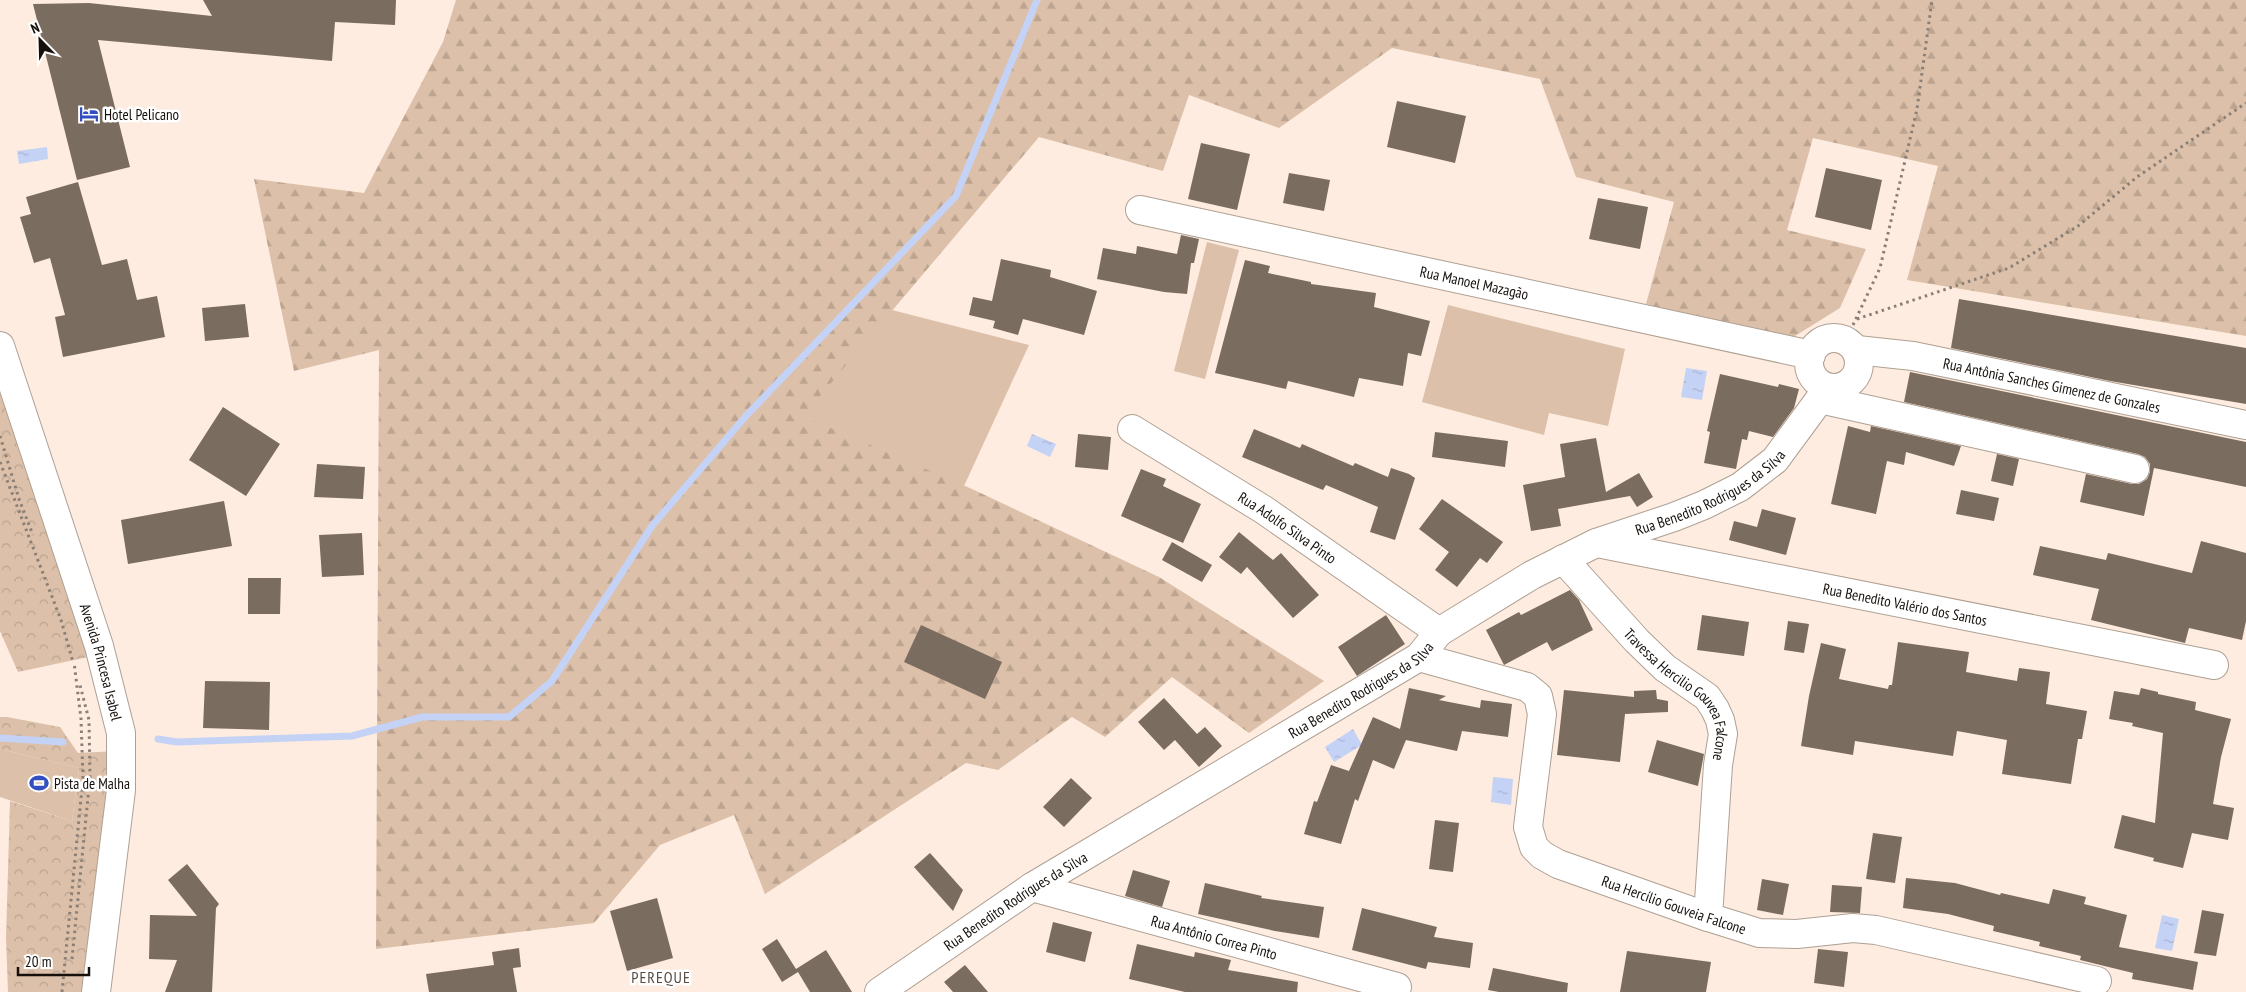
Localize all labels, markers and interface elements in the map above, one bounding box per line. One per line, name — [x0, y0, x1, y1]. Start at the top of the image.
north arrow — [15, 15, 65, 65]
text: N — [28, 18, 42, 38]
hotel icon: Hotel Pelicano — [78, 103, 100, 125]
place label: Hotel Pelicano — [104, 105, 179, 124]
street label: Rua Manoel Mazagão — [1418, 261, 1530, 303]
street label: Rua Antônia Sanches Gimenez de Gonzales — [1941, 353, 2162, 417]
street label: Rua Benedito Rodrigues da Silva — [1633, 446, 1789, 539]
street label: Rua Adolfo Silva Pinto — [1235, 487, 1340, 567]
street label: Rua Benedito Valério dos Santos — [1821, 578, 1989, 629]
street label: Avenida Princesa Isabel — [76, 601, 127, 723]
street label: Travessa Hercilio Gouvea Falcone — [1620, 624, 1733, 762]
street label: Rua Benedito Rodrigues da Silva — [1285, 638, 1437, 742]
sports icon: Pista de Malha — [28, 772, 50, 794]
place label: Pista de Malha — [54, 774, 130, 793]
street label: Rua Benedito Rodrigues da Silva — [940, 847, 1090, 954]
street label: Rua Hercílio Gouveia Falcone — [1599, 871, 1748, 938]
street label: Rua Antônio Correa Pinto — [1149, 911, 1279, 963]
scale bar — [18, 944, 89, 976]
text: 20 m — [25, 952, 51, 971]
district label: PEREQUE — [631, 967, 691, 987]

